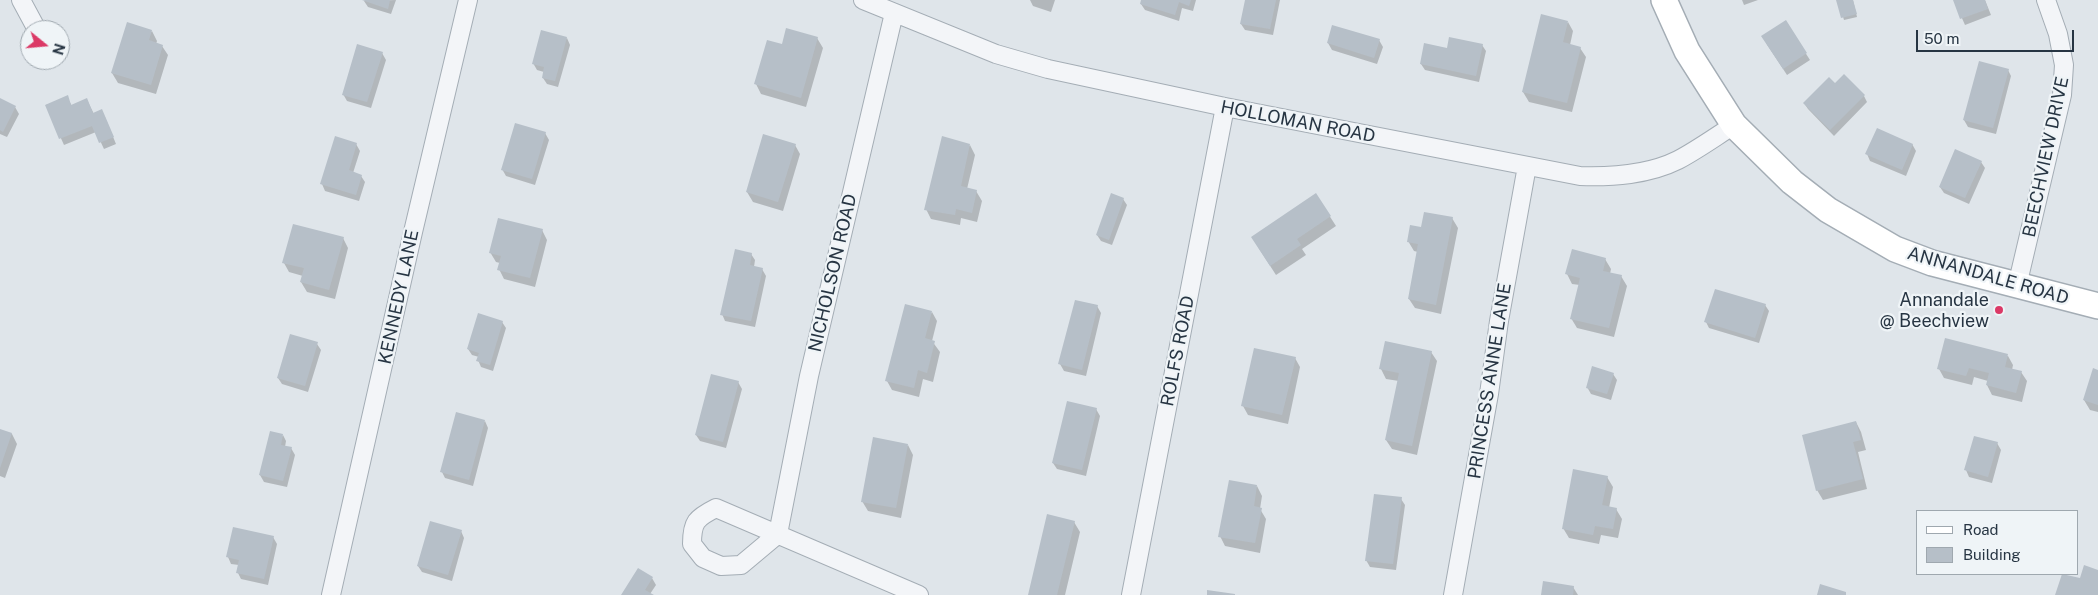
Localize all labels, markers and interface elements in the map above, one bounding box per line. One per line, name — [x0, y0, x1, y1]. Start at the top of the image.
north arrow — [20, 20, 70, 70]
scale bar — [1918, 20, 2076, 52]
text: 50 m — [1924, 30, 1959, 47]
text: N — [49, 42, 68, 57]
street label: BEECHVIEW DRIVE — [2018, 75, 2074, 239]
street label: HOLLOMAN ROAD — [1219, 96, 1377, 148]
street label: NICHOLSON ROAD — [804, 192, 862, 354]
street label: KENNEDY LANE — [374, 228, 424, 366]
street label: ANNANDALE ROAD — [1905, 243, 2071, 309]
street label: PRINCESS ANNE LANE — [1464, 281, 1516, 481]
place label: Annandale @ Beechview — [1880, 289, 1989, 332]
street label: ROLFS ROAD — [1157, 294, 1199, 408]
marker: Annandale @ Beechview — [1993, 304, 2005, 316]
legend — [1916, 510, 2078, 575]
text: Road — [1963, 521, 1999, 538]
text: Building — [1963, 546, 2021, 563]

